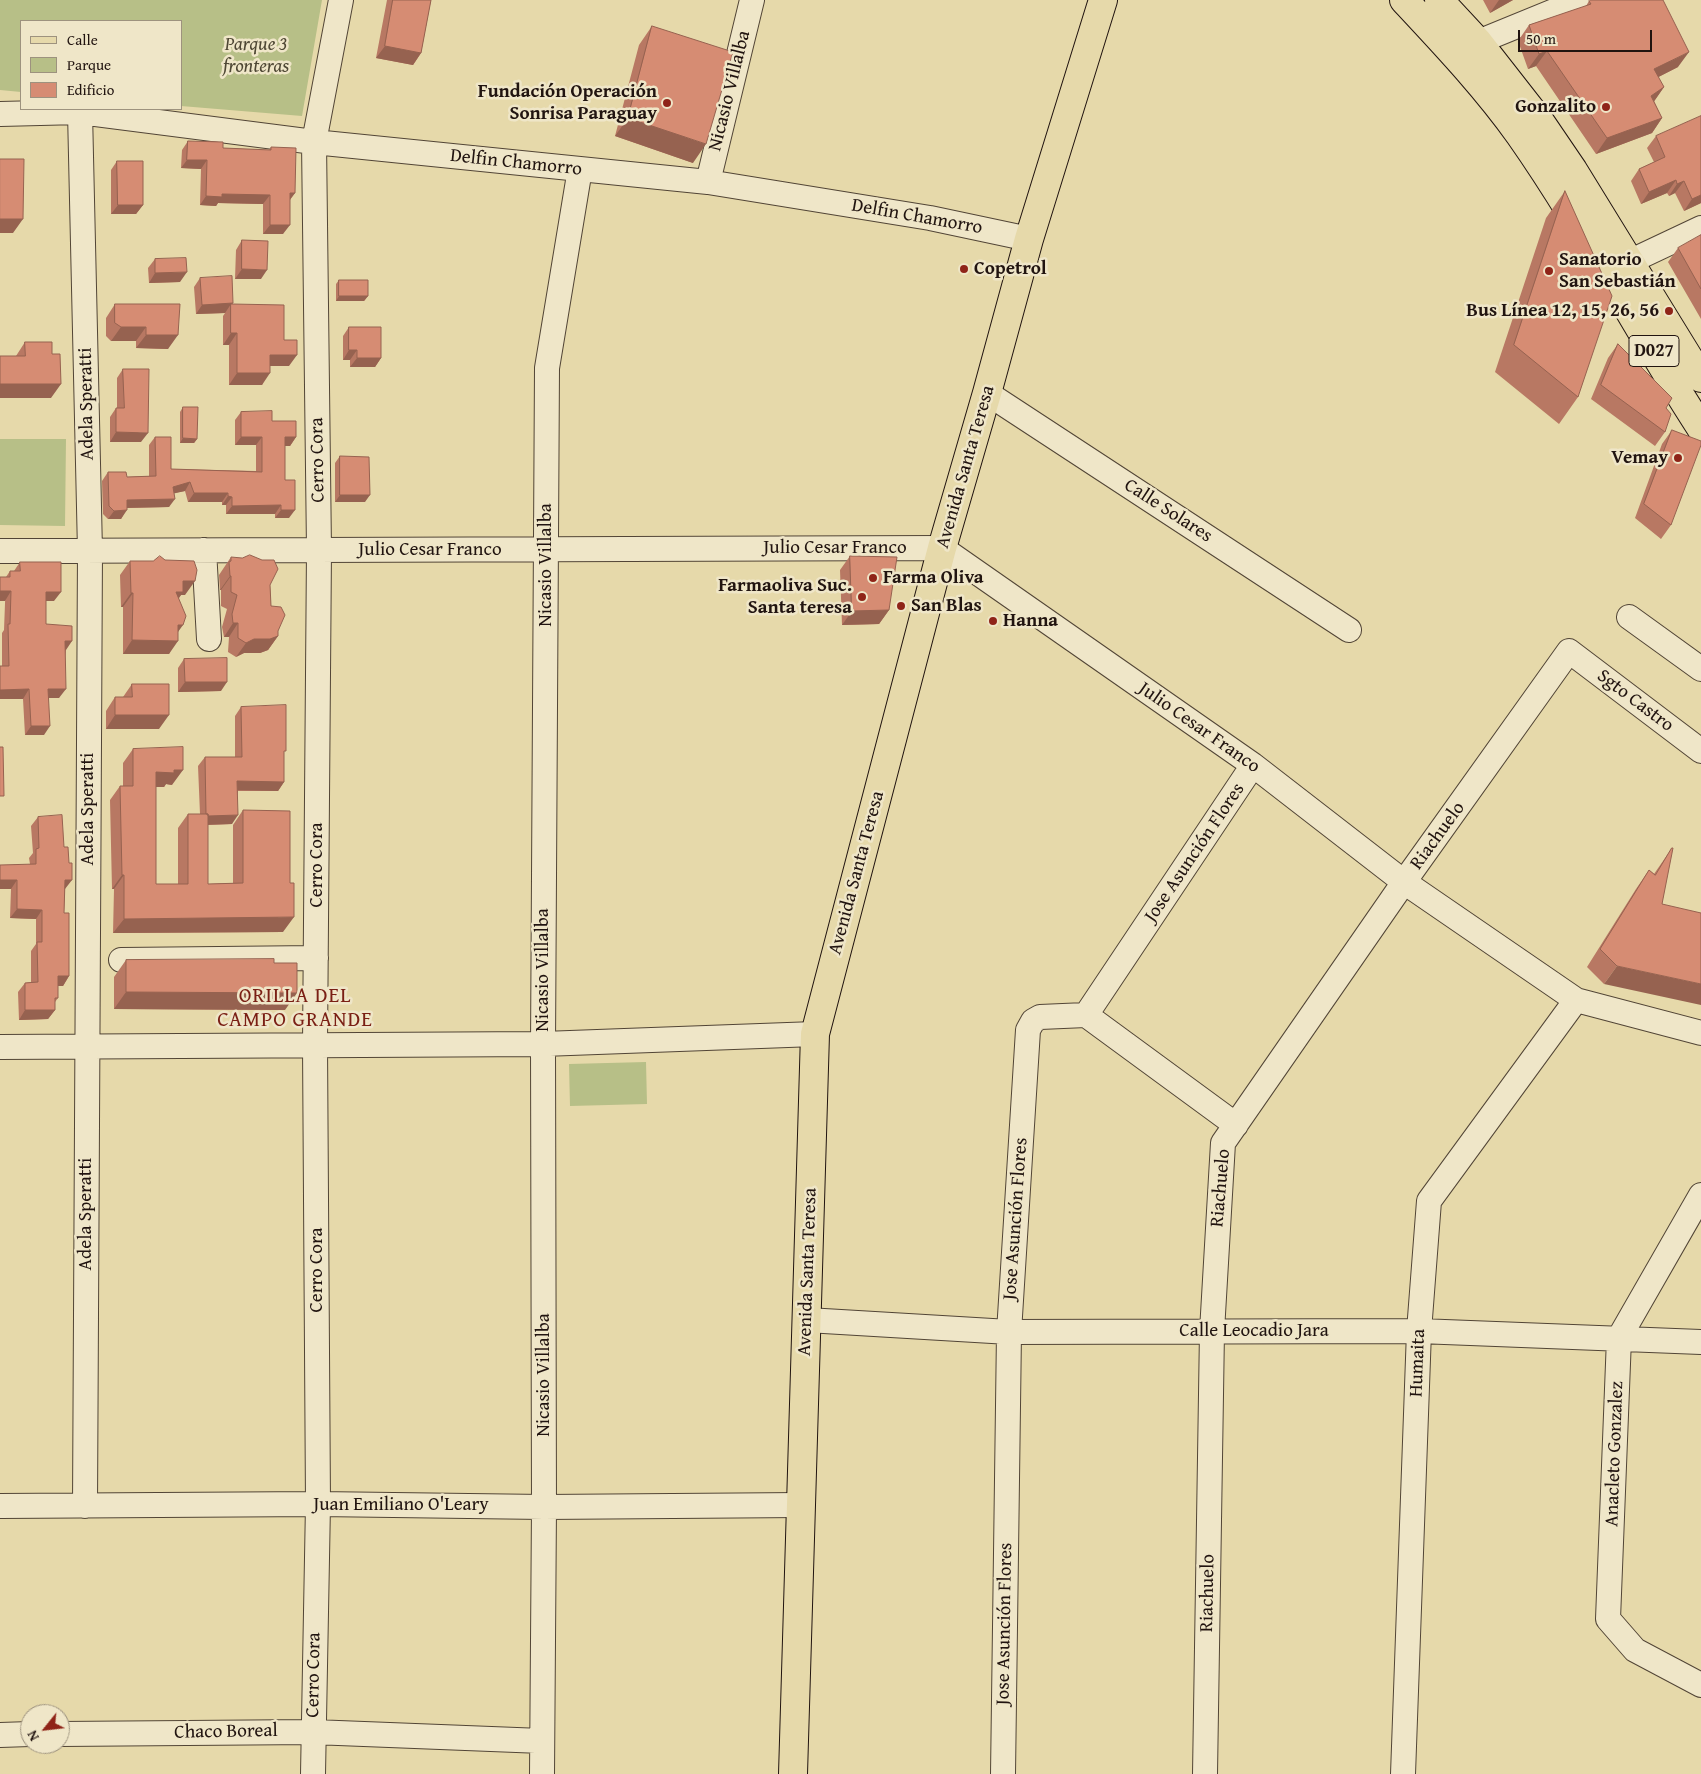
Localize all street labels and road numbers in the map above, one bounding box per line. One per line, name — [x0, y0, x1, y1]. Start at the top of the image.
street label: Nicasio Villalba — [704, 28, 756, 154]
street label: Delfin Chamorro — [449, 145, 583, 181]
street label: Delfin Chamorro — [850, 194, 984, 240]
road number: D027 — [1629, 336, 1679, 366]
street label: Adela Speratti — [75, 347, 99, 461]
street label: Avenida Santa Teresa — [932, 383, 1000, 551]
street label: Cerro Cora — [306, 417, 330, 503]
street label: Calle Solares — [1120, 474, 1216, 548]
street label: Nicasio Villalba — [535, 503, 557, 627]
street label: Julio Cesar Franco — [763, 537, 907, 559]
street label: Julio Cesar Franco — [358, 539, 502, 561]
street label: Sgto Castro — [1592, 665, 1678, 737]
street label: Julio Cesar Franco — [1134, 678, 1264, 778]
street label: Adela Speratti — [77, 753, 99, 865]
street label: Jose Asunción Flores — [1140, 779, 1250, 927]
street label: Avenida Santa Teresa — [824, 789, 890, 957]
street label: Riachuelo — [1406, 798, 1470, 874]
street label: Cerro Cora — [306, 822, 328, 908]
street label: Nicasio Villalba — [532, 908, 554, 1032]
street label: Jose Asunción Flores — [999, 1137, 1033, 1301]
street label: Riachuelo — [1206, 1148, 1236, 1228]
street label: Adela Speratti — [75, 1158, 97, 1270]
street label: Avenida Santa Teresa — [794, 1187, 822, 1357]
street label: Cerro Cora — [306, 1227, 328, 1313]
street label: Nicasio Villalba — [533, 1313, 555, 1437]
street label: Calle Leocadio Jara — [1179, 1320, 1329, 1342]
street label: Humaita — [1405, 1328, 1431, 1398]
street label: Anacleto Gonzalez — [1601, 1381, 1629, 1527]
street label: Juan Emiliano O'Leary — [313, 1494, 489, 1516]
street label: Jose Asunción Flores — [992, 1542, 1018, 1706]
street label: Riachuelo — [1196, 1554, 1220, 1632]
street label: Cerro Cora — [302, 1632, 326, 1718]
street label: Chaco Boreal — [174, 1720, 278, 1744]

